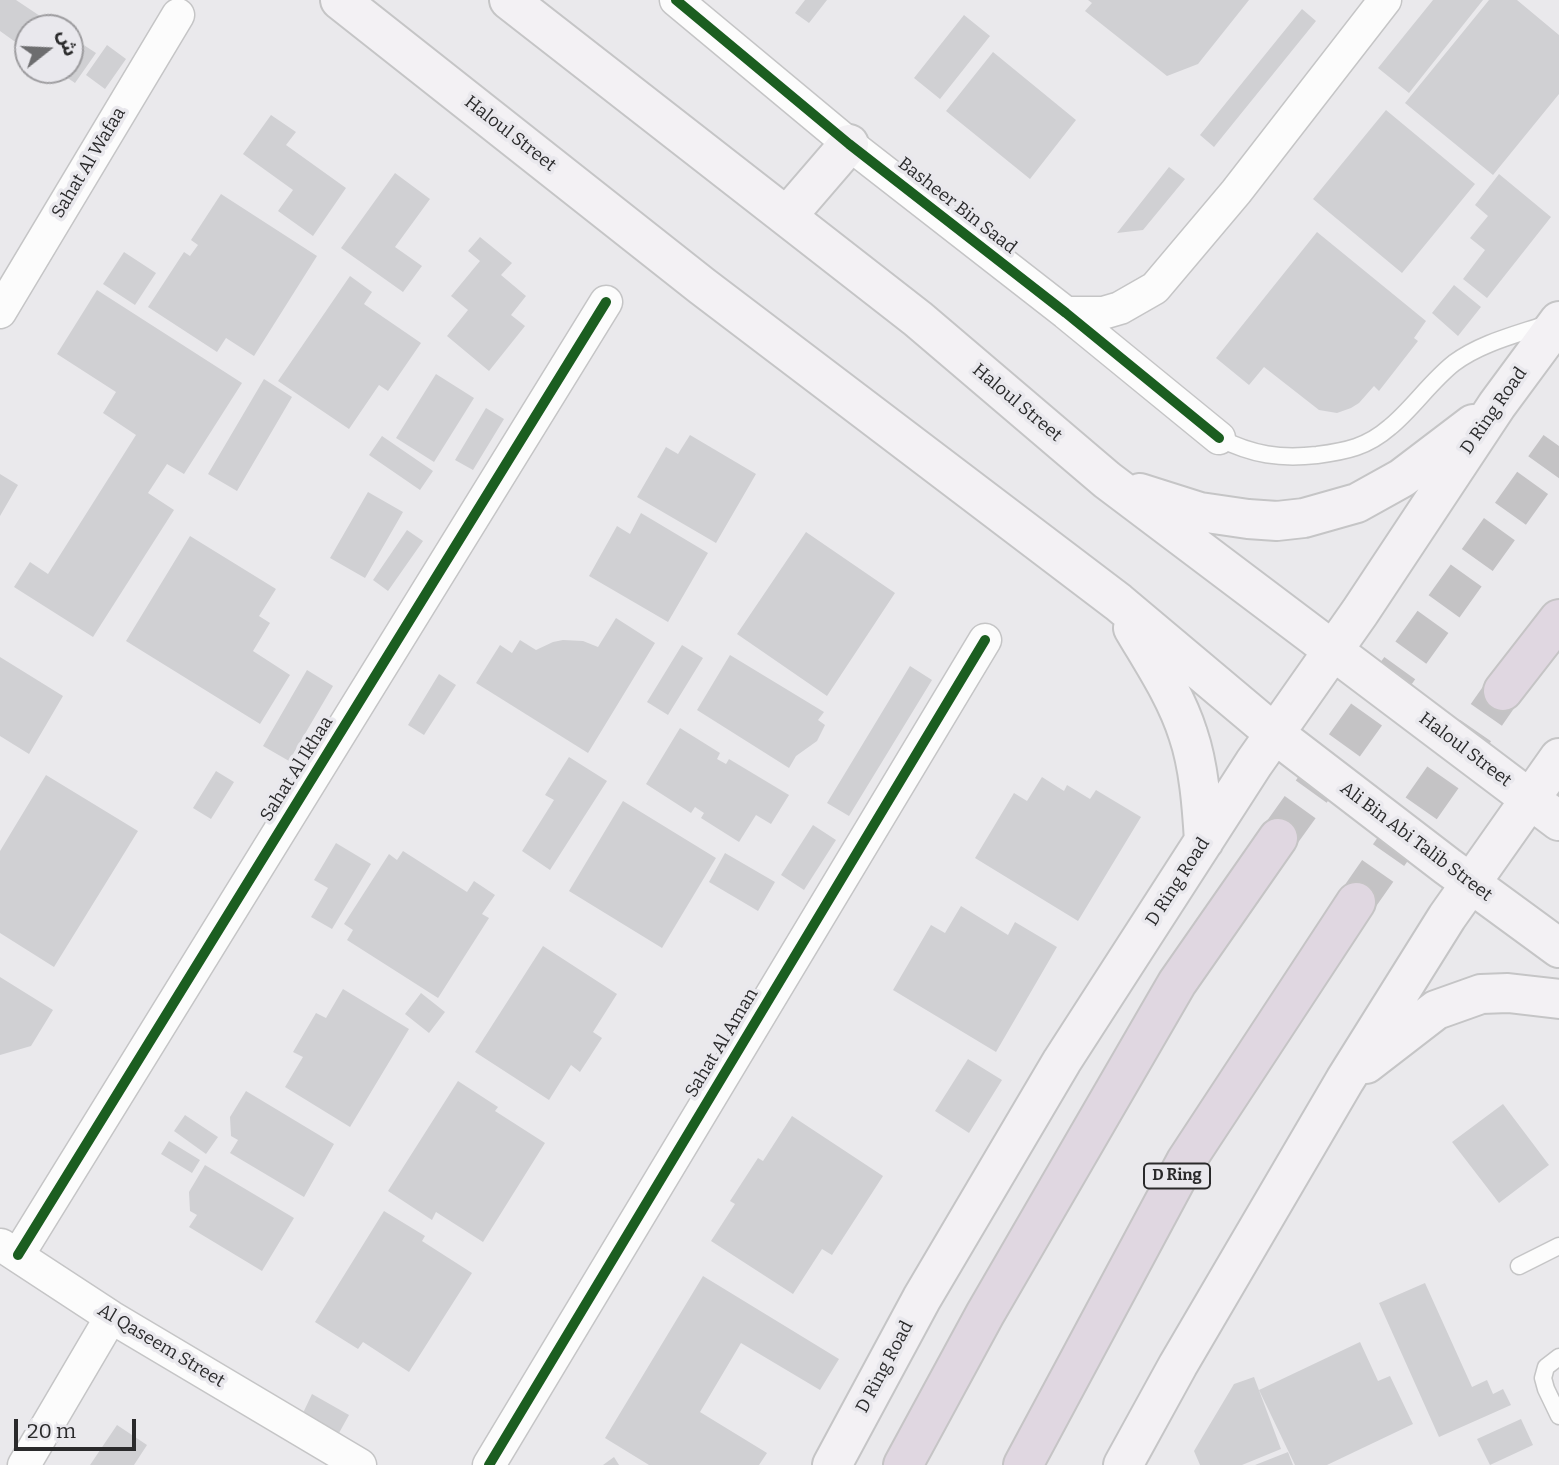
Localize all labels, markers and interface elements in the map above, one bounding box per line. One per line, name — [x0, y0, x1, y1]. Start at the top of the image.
north arrow — [14, 14, 84, 84]
text: ش — [53, 27, 83, 59]
street label: Haloul Street — [460, 92, 560, 176]
street label: Sahat Al Wafaa — [47, 104, 131, 222]
street label: Basheer Bin Saad — [893, 153, 1021, 259]
street label: Haloul Street — [968, 359, 1066, 447]
street label: D Ring Road — [1456, 363, 1532, 459]
street label: Haloul Street — [1415, 708, 1515, 792]
street label: Sahat Al Ikhaa — [256, 712, 338, 826]
street label: Ali Bin Abi Talib Street — [1336, 778, 1496, 906]
street label: D Ring Road — [1141, 834, 1215, 930]
street label: Sahat Al Aman — [681, 985, 763, 1101]
road number: D Ring — [1144, 1164, 1210, 1188]
street label: Al Qaseem Street — [94, 1300, 228, 1392]
street label: D Ring Road — [852, 1317, 918, 1417]
scale bar — [18, 1406, 140, 1450]
text: 20 m — [27, 1418, 76, 1444]

